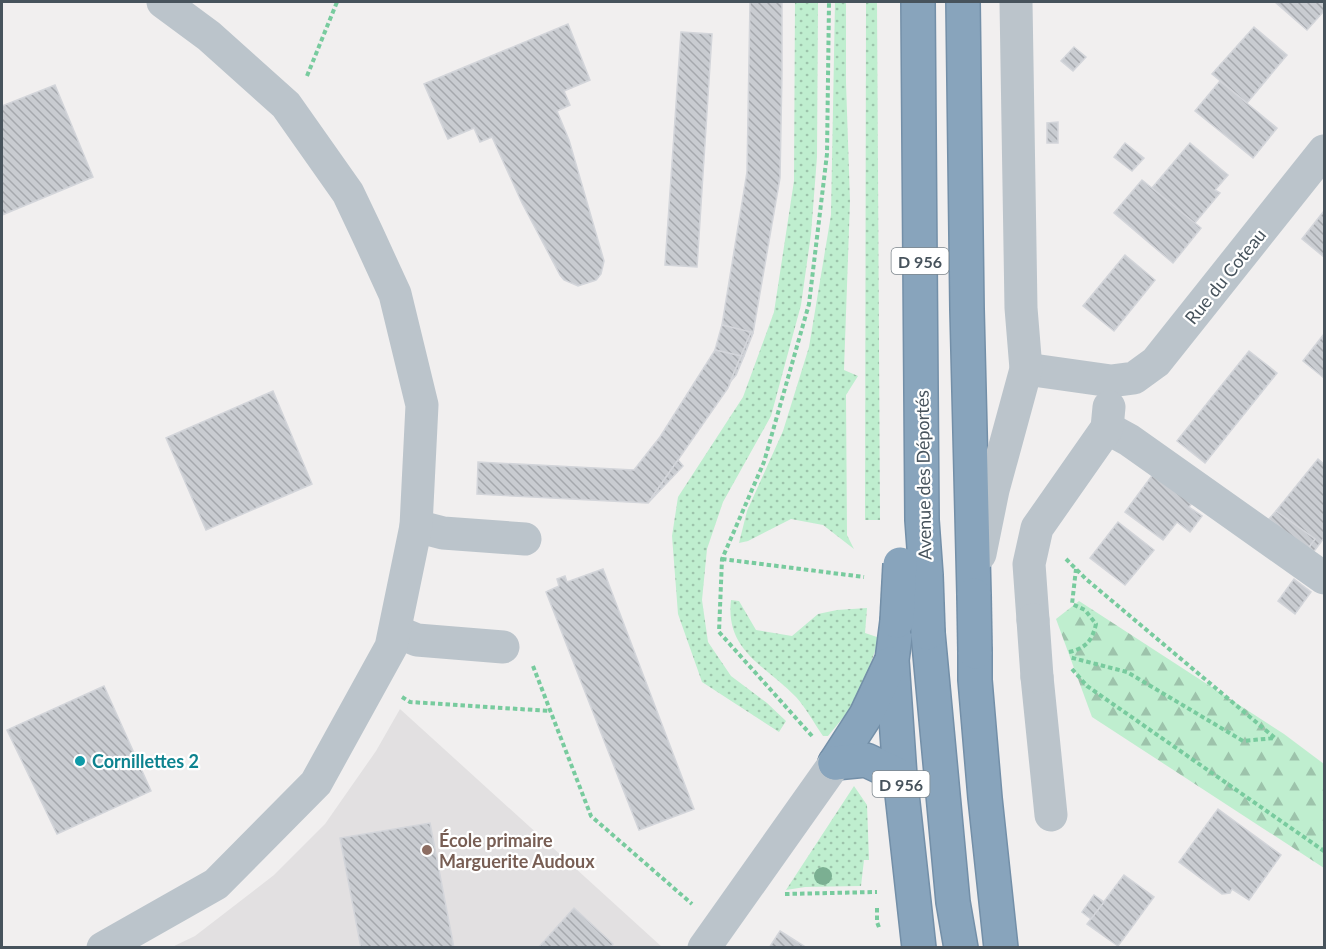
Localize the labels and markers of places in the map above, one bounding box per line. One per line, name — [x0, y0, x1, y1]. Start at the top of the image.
place label: Cornillettes 2 — [92, 750, 199, 772]
marker: Cornillettes 2 — [73, 754, 87, 768]
place label: École primaire Marguerite Audoux — [439, 829, 595, 872]
marker: École primaire Marguerite Audoux — [420, 843, 434, 857]

